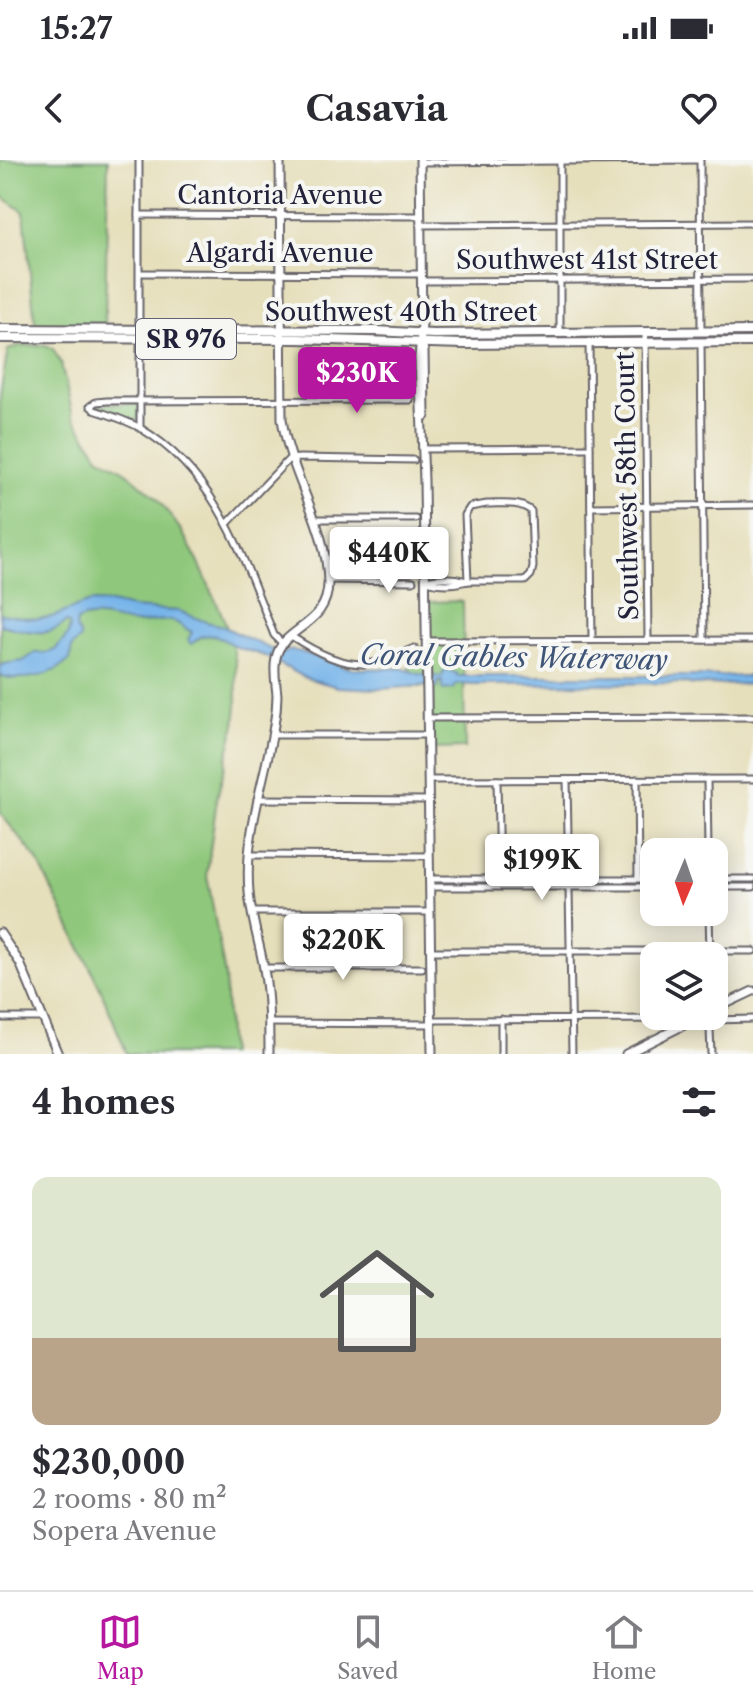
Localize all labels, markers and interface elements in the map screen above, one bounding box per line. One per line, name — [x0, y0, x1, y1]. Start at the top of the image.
text: 15:27 — [40, 10, 112, 47]
icon: back — [32, 86, 76, 130]
text: Casavia — [305, 86, 448, 130]
icon: heart — [677, 86, 721, 130]
street label: Cantoria Avenue — [177, 179, 383, 211]
street label: Algardi Avenue — [186, 237, 373, 269]
street label: Southwest 41st Street — [456, 244, 719, 276]
street label: Southwest 40th Street — [265, 296, 538, 328]
road number: SR 976 — [136, 319, 236, 359]
pin: $230K — [301, 347, 413, 415]
street label: Southwest 58th Court — [609, 350, 645, 621]
text: $230K — [316, 357, 398, 389]
pin: $440K — [333, 527, 445, 595]
text: $440K — [348, 537, 430, 569]
water label: Coral Gables Waterway — [360, 637, 668, 677]
pin: $199K — [486, 834, 598, 902]
north arrow — [640, 838, 728, 926]
map controls — [640, 838, 728, 1030]
text: $199K — [503, 844, 581, 876]
pin: $220K — [287, 914, 399, 982]
text: $220K — [302, 924, 384, 956]
button: layers — [640, 942, 728, 1030]
icon: filters — [677, 1080, 721, 1124]
text: 4 homes — [32, 1081, 176, 1123]
icon: home — [305, 1229, 449, 1373]
text: $230,000 — [32, 1441, 185, 1483]
text: 2 rooms · 80 m² — [32, 1483, 227, 1515]
text: Sopera Avenue — [32, 1515, 217, 1547]
tab: Map — [97, 1610, 144, 1685]
tab: Saved — [337, 1610, 398, 1685]
tab: Home — [592, 1610, 656, 1685]

